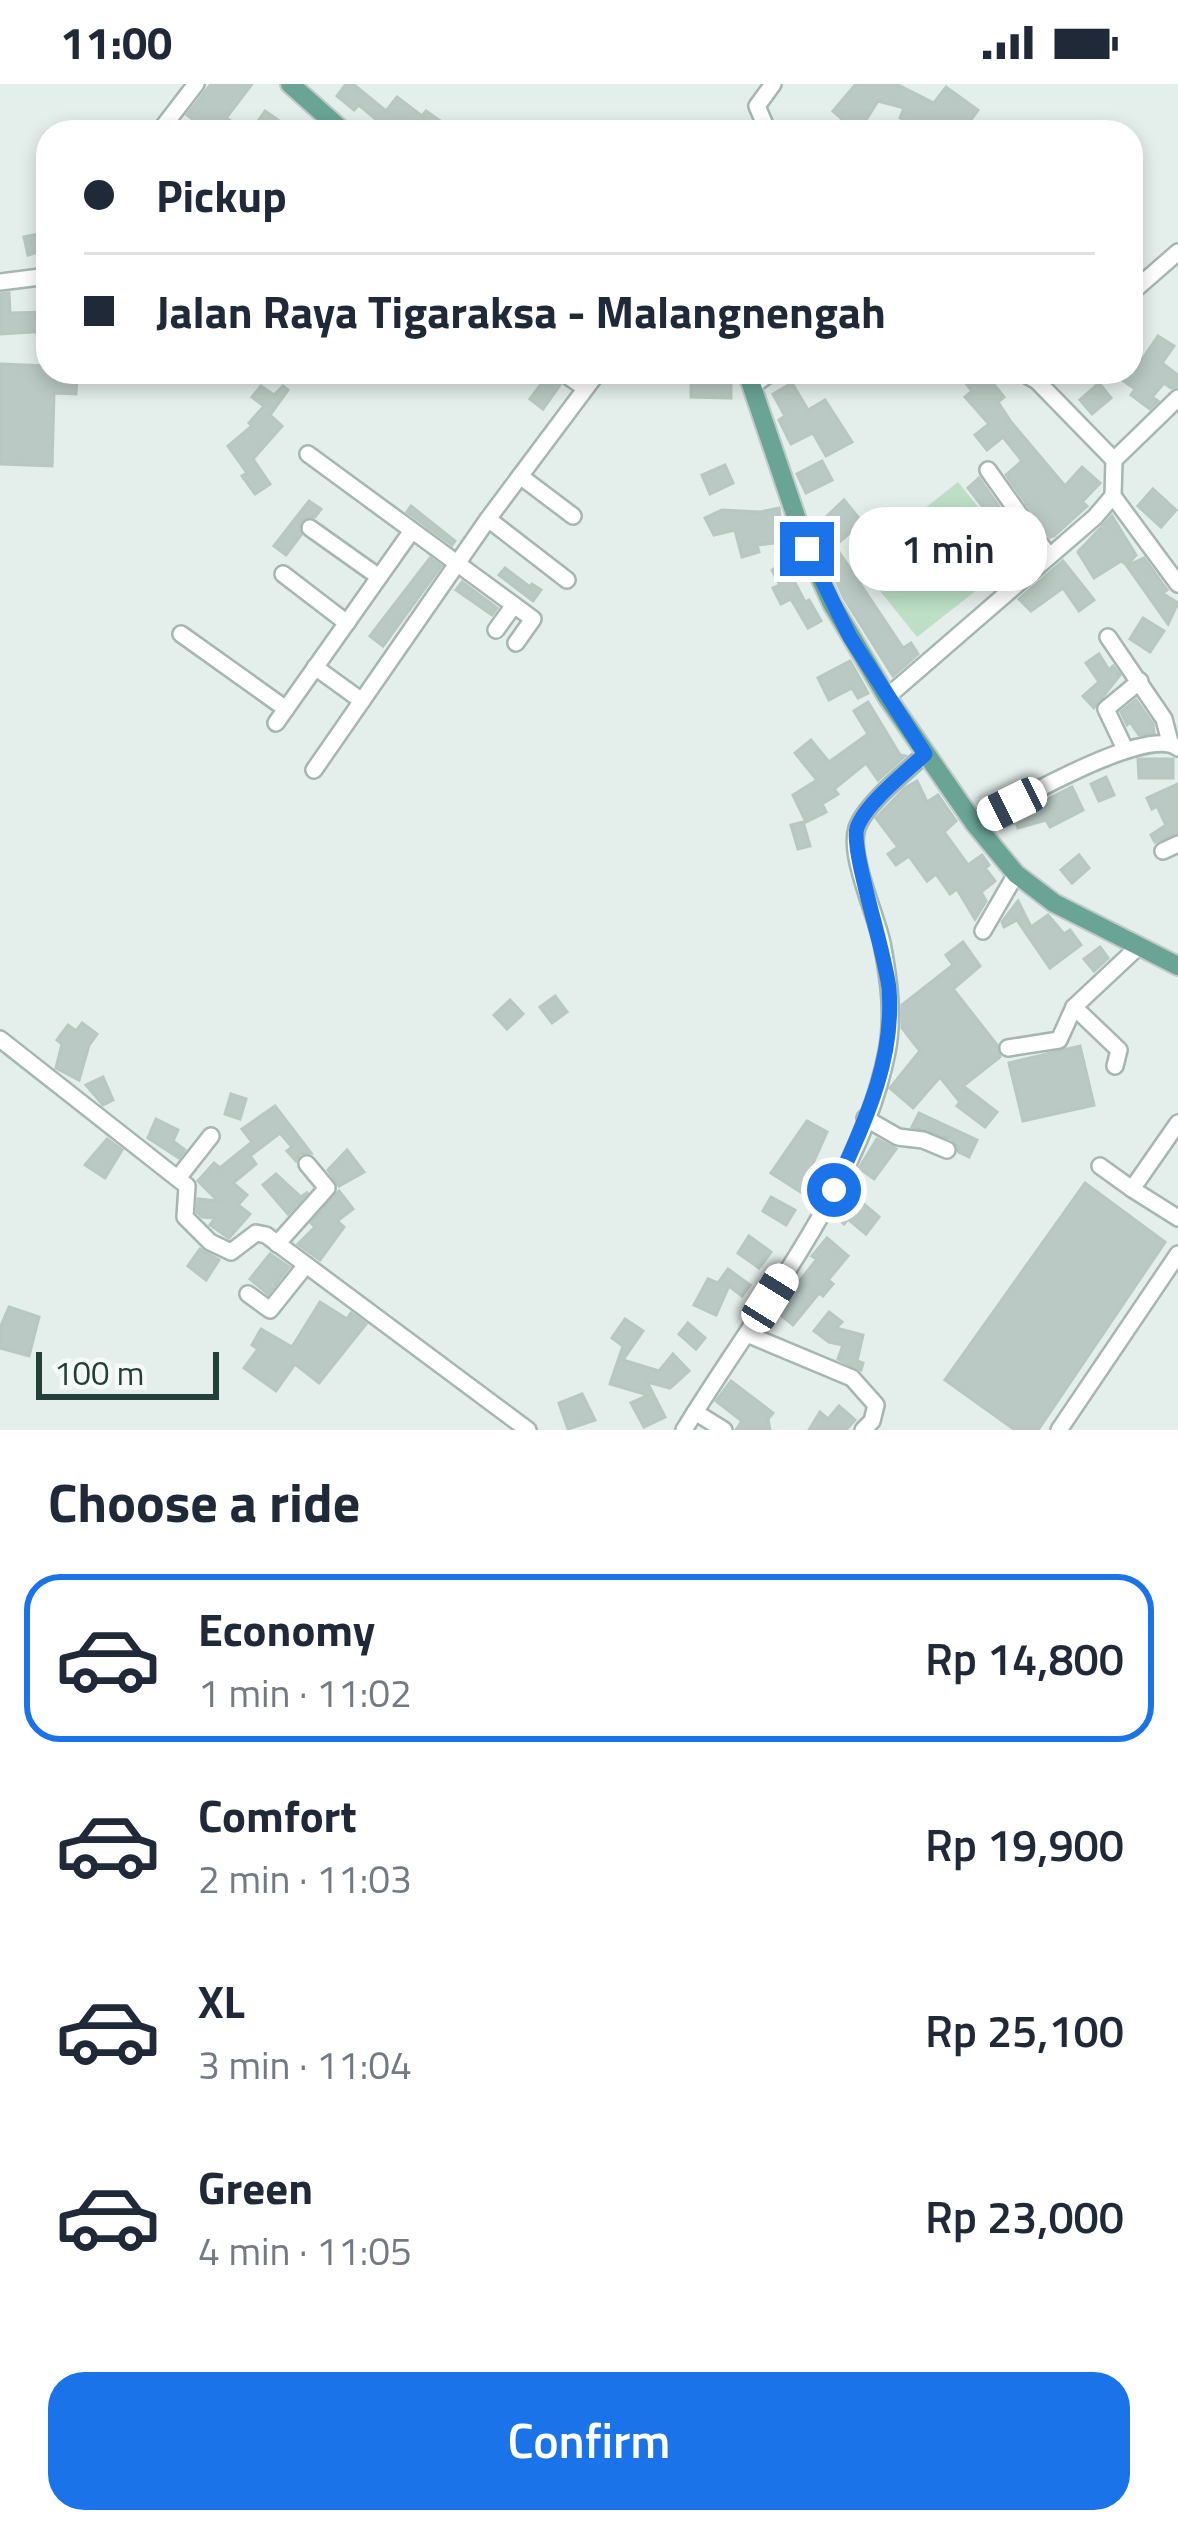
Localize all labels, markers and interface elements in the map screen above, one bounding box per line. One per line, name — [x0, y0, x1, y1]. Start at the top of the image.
text: 11:00 — [60, 8, 172, 76]
text: Pickup — [156, 161, 287, 229]
text: Jalan Raya Tigaraksa - Malangnengah — [156, 277, 886, 345]
callout: 1 min — [849, 507, 1047, 591]
text: 1 min — [901, 519, 995, 578]
route end — [780, 522, 834, 576]
car — [972, 772, 1052, 836]
route start — [807, 1163, 861, 1217]
car — [736, 1258, 804, 1338]
scale bar — [36, 1346, 219, 1399]
text: 100 m — [54, 1348, 144, 1398]
text: Choose a ride — [48, 1461, 360, 1543]
text: Economy — [198, 1595, 375, 1663]
icon: car — [54, 1604, 162, 1712]
text: Rp 14,800 — [925, 1624, 1124, 1692]
text: 1 min · 11:02 — [198, 1663, 412, 1722]
text: Comfort — [198, 1781, 357, 1849]
icon: car — [54, 1790, 162, 1898]
text: Rp 19,900 — [925, 1810, 1124, 1878]
text: 2 min · 11:03 — [198, 1849, 412, 1908]
text: XL — [198, 1967, 245, 2035]
icon: car — [54, 1976, 162, 2084]
text: Rp 25,100 — [925, 1996, 1124, 2064]
text: 3 min · 11:04 — [198, 2035, 412, 2094]
text: Green — [198, 2153, 313, 2221]
icon: car — [54, 2162, 162, 2270]
text: Rp 23,000 — [925, 2182, 1124, 2250]
text: 4 min · 11:05 — [198, 2221, 412, 2280]
button: Confirm — [48, 2372, 1130, 2510]

